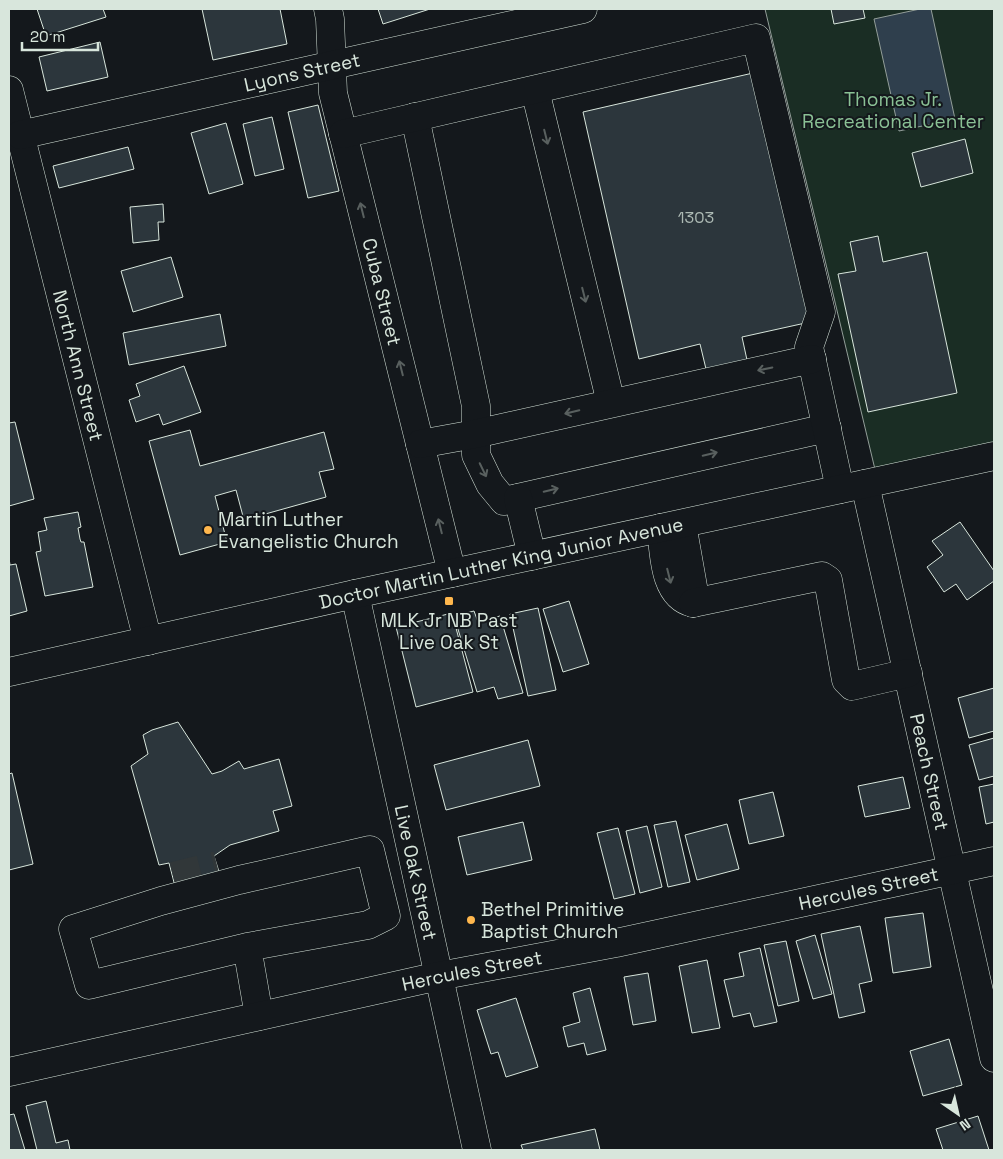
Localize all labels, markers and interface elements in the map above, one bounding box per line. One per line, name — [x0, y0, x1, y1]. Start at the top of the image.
scale bar — [22, 20, 99, 52]
text: 20 m — [30, 27, 65, 46]
street label: Lyons Street — [242, 47, 363, 97]
park label: Thomas Jr. Recreational Center — [802, 87, 984, 134]
one-way arrow — [542, 129, 551, 145]
one-way arrow — [357, 203, 366, 219]
house number: 1303 — [678, 207, 714, 228]
street label: Cuba Street — [357, 235, 408, 348]
one-way arrow — [580, 286, 590, 302]
street label: North Ann Street — [47, 287, 110, 444]
one-way arrow — [396, 360, 405, 376]
one-way arrow — [757, 365, 773, 375]
one-way arrow — [564, 408, 580, 417]
one-way arrow — [702, 449, 718, 458]
one-way arrow — [478, 462, 488, 477]
one-way arrow — [543, 485, 559, 494]
place label: Martin Luther Evangelistic Church — [218, 507, 399, 554]
street label: Doctor Martin Luther King Junior Avenue — [316, 511, 685, 614]
one-way arrow — [435, 518, 444, 534]
marker: Martin Luther Evangelistic Church — [202, 524, 214, 536]
one-way arrow — [665, 568, 674, 584]
marker: MLK Jr NB Past Live Oak St — [443, 595, 455, 607]
place label: MLK Jr NB Past Live Oak St — [381, 608, 517, 655]
street label: Peach Street — [904, 711, 955, 833]
street label: Live Oak Street — [389, 802, 443, 942]
street label: Hercules Street — [796, 861, 941, 916]
place label: Bethel Primitive Baptist Church — [481, 897, 624, 944]
marker: Bethel Primitive Baptist Church — [465, 914, 477, 926]
street label: Hercules Street — [399, 945, 544, 996]
north arrow — [933, 1089, 983, 1139]
text: N — [956, 1115, 974, 1135]

